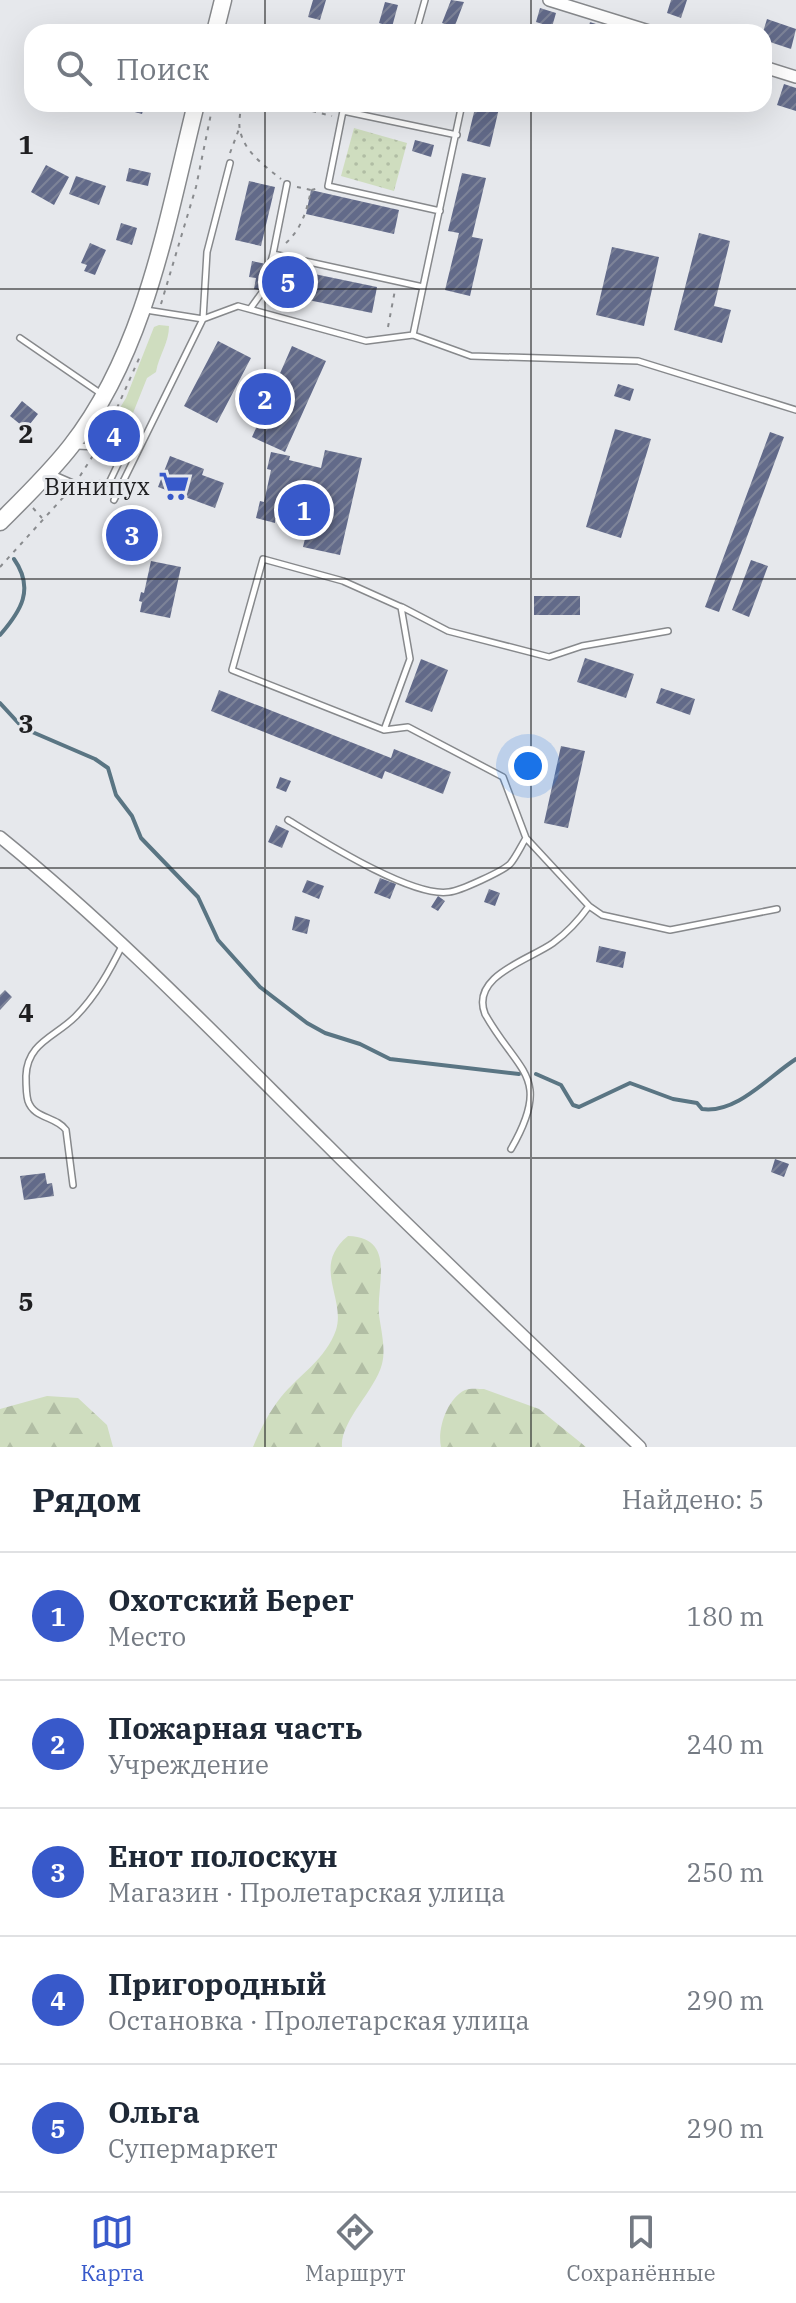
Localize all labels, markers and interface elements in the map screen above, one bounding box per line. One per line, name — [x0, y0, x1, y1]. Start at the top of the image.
search box — [24, 24, 772, 112]
icon: search — [52, 46, 96, 90]
text: Поиск — [116, 49, 209, 88]
text: 1 — [18, 127, 34, 161]
pin: 5 — [262, 252, 314, 312]
pin: 2 — [239, 369, 291, 429]
pin: 4 — [88, 406, 140, 466]
text: 2 — [18, 416, 34, 450]
supermarket icon: Винипух — [157, 469, 191, 503]
place label: Винипух — [44, 470, 150, 502]
pin: 1 — [278, 480, 330, 540]
pin: 3 — [106, 505, 158, 565]
text: 3 — [18, 706, 34, 740]
your location — [508, 746, 548, 786]
text: 4 — [18, 995, 34, 1029]
text: 5 — [18, 1284, 34, 1318]
text: Рядом — [32, 1477, 141, 1521]
text: Найдено: 5 — [622, 1482, 764, 1516]
text: Охотский Берег — [108, 1580, 354, 1619]
text: 1 — [50, 1599, 66, 1633]
text: 180 m — [686, 1599, 764, 1633]
text: Место — [108, 1619, 186, 1653]
text: Пожарная часть — [108, 1708, 362, 1747]
text: 2 — [50, 1727, 66, 1761]
text: 240 m — [686, 1727, 764, 1761]
text: Учреждение — [108, 1747, 269, 1781]
text: Енот полоскун — [108, 1836, 338, 1875]
text: 3 — [50, 1855, 66, 1889]
text: 250 m — [686, 1855, 764, 1889]
text: Магазин · Пролетарская улица — [108, 1875, 505, 1909]
text: Пригородный — [108, 1964, 326, 2003]
text: 4 — [50, 1983, 66, 2017]
text: 290 m — [686, 1983, 764, 2017]
text: Остановка · Пролетарская улица — [108, 2003, 530, 2037]
text: Ольга — [108, 2092, 200, 2131]
text: 5 — [50, 2111, 66, 2145]
text: 290 m — [686, 2111, 764, 2145]
text: Супермаркет — [108, 2131, 278, 2165]
tab: Карта — [80, 2210, 144, 2287]
tab: Маршрут — [305, 2210, 406, 2287]
tab: Сохранённые — [567, 2210, 716, 2287]

